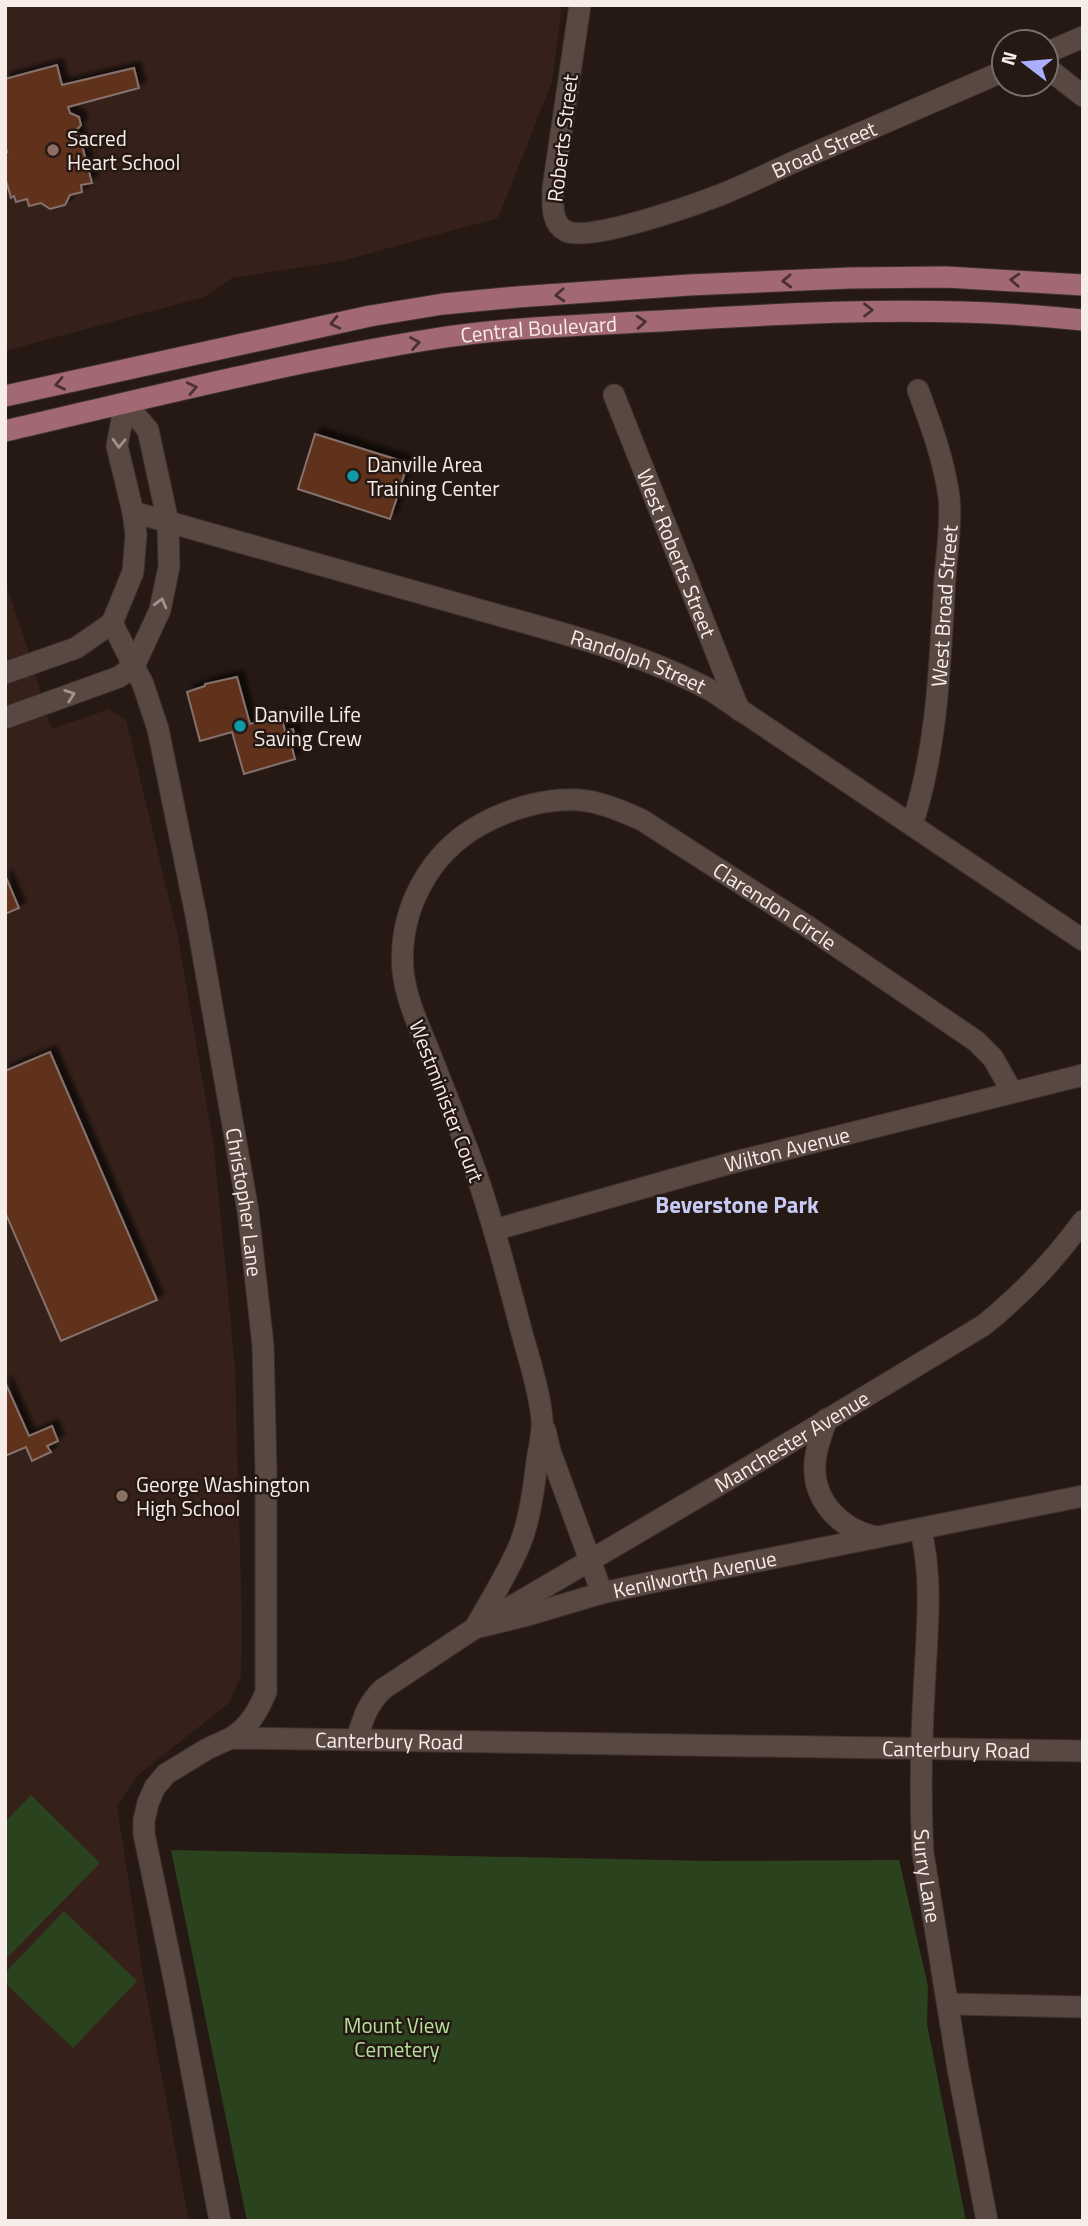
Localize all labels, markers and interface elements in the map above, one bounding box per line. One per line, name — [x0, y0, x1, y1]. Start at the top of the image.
north arrow — [990, 28, 1060, 98]
text: N — [992, 48, 1024, 69]
street label: Roberts Street — [538, 72, 586, 204]
street label: Broad Street — [766, 112, 882, 186]
place label: Sacred Heart School — [67, 122, 180, 178]
marker: Sacred Heart School — [45, 142, 61, 158]
one-way arrow — [1009, 272, 1020, 287]
one-way arrow — [782, 274, 793, 289]
one-way arrow — [555, 287, 566, 302]
one-way arrow — [863, 302, 874, 318]
street label: Central Boulevard — [459, 307, 618, 351]
one-way arrow — [329, 315, 341, 330]
one-way arrow — [636, 315, 647, 330]
one-way arrow — [408, 336, 420, 351]
one-way arrow — [54, 376, 66, 391]
one-way arrow — [186, 381, 198, 396]
one-way arrow — [112, 438, 127, 449]
place label: Danville Area Training Center — [367, 448, 499, 504]
street label: West Roberts Street — [629, 464, 725, 643]
marker: Danville Area Training Center — [345, 468, 361, 484]
street label: West Broad Street — [922, 523, 966, 688]
one-way arrow — [153, 597, 167, 609]
street label: Randolph Street — [567, 621, 712, 702]
one-way arrow — [63, 689, 75, 703]
place label: Danville Life Saving Crew — [254, 698, 362, 754]
marker: Danville Life Saving Crew — [232, 718, 248, 734]
street label: Clarendon Circle — [707, 854, 843, 958]
street label: Westminister Court — [401, 1015, 493, 1187]
street label: Wilton Avenue — [721, 1118, 853, 1180]
street label: Christopher Lane — [218, 1125, 271, 1278]
district label: Beverstone Park — [655, 1187, 819, 1222]
street label: Manchester Avenue — [708, 1382, 875, 1500]
place label: George Washington High School — [136, 1468, 310, 1524]
marker: George Washington High School — [114, 1488, 130, 1504]
street label: Kenilworth Avenue — [610, 1542, 779, 1606]
street label: Canterbury Road — [315, 1723, 464, 1758]
street label: Canterbury Road — [882, 1732, 1030, 1766]
street label: Surry Lane — [906, 1828, 950, 1925]
park label: Mount View Cemetery — [344, 2009, 450, 2065]

